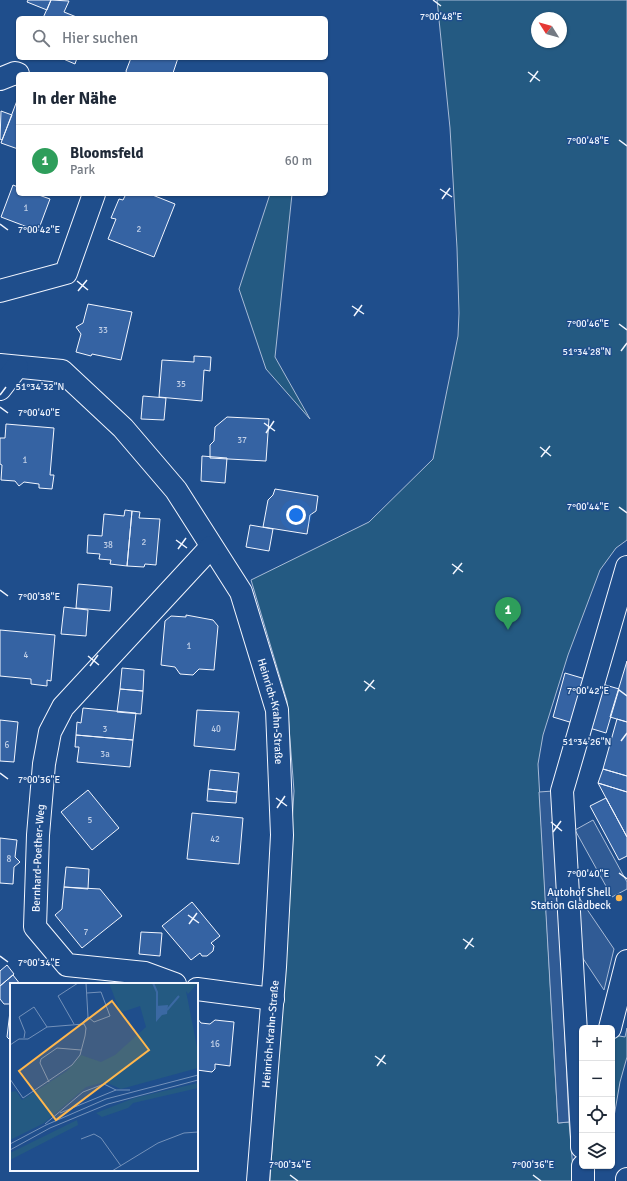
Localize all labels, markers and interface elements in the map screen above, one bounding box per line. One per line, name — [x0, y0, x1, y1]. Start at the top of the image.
text: 7°00'48"E — [420, 11, 462, 23]
north arrow — [531, 12, 567, 48]
search box — [16, 16, 328, 60]
icon: search — [30, 27, 52, 49]
text: Hier suchen — [62, 29, 138, 47]
text: In der Nähe — [32, 88, 117, 109]
text: 7°00'48"E — [567, 135, 609, 147]
text: Bloomsfeld — [70, 144, 144, 162]
text: 1 — [41, 153, 49, 169]
text: 60 m — [285, 153, 312, 169]
text: Park — [70, 162, 95, 178]
house number: 1 — [24, 203, 29, 214]
text: 7°00'42"E — [18, 224, 60, 236]
house number: 2 — [137, 224, 142, 235]
text: 7°00'46"E — [567, 318, 609, 330]
house number: 33 — [98, 325, 108, 336]
text: 51°34'28"N — [563, 346, 611, 358]
house number: 35 — [176, 379, 186, 390]
text: 51°34'32"N — [16, 381, 64, 393]
text: 7°00'40"E — [18, 407, 60, 419]
house number: 37 — [237, 435, 247, 446]
house number: 1 — [23, 455, 28, 466]
text: 7°00'44"E — [567, 501, 609, 513]
your location — [286, 505, 306, 525]
house number: 2 — [142, 537, 147, 548]
house number: 38 — [103, 540, 113, 551]
text: 7°00'38"E — [18, 591, 60, 603]
pin: 1 — [495, 597, 521, 630]
house number: 1 — [187, 641, 192, 652]
house number: 4 — [24, 650, 29, 661]
street label: Heinrich-Krahn-Straße — [255, 657, 285, 765]
text: 7°00'42"E — [567, 685, 609, 697]
house number: 3 — [103, 724, 108, 735]
house number: 40 — [211, 724, 221, 735]
text: 51°34'26"N — [563, 736, 611, 748]
house number: 6 — [5, 740, 10, 751]
house number: 3a — [100, 749, 110, 760]
text: 7°00'36"E — [18, 774, 60, 786]
street label: Bernhard-Poether-Weg — [29, 803, 48, 912]
house number: 5 — [88, 815, 93, 826]
house number: 42 — [210, 834, 220, 845]
house number: 8 — [7, 854, 12, 865]
text: 7°00'40"E — [567, 868, 609, 880]
place label: Autohof Shell Station Gladbeck — [531, 886, 611, 912]
marker: Autohof Shell Station Gladbeck — [614, 893, 624, 903]
house number: 7 — [84, 927, 89, 938]
text: 7°00'34"E — [18, 957, 60, 969]
street label: Heinrich-Krahn-Straße — [259, 980, 282, 1088]
inset map — [10, 983, 198, 1171]
map controls — [579, 1025, 615, 1169]
button: + — [579, 1025, 615, 1061]
house number: 16 — [210, 1039, 220, 1050]
button: − — [579, 1061, 615, 1097]
button: locate — [579, 1097, 615, 1133]
button: layers — [579, 1133, 615, 1169]
text: 7°00'34"E — [269, 1159, 311, 1171]
text: 7°00'36"E — [512, 1159, 554, 1171]

